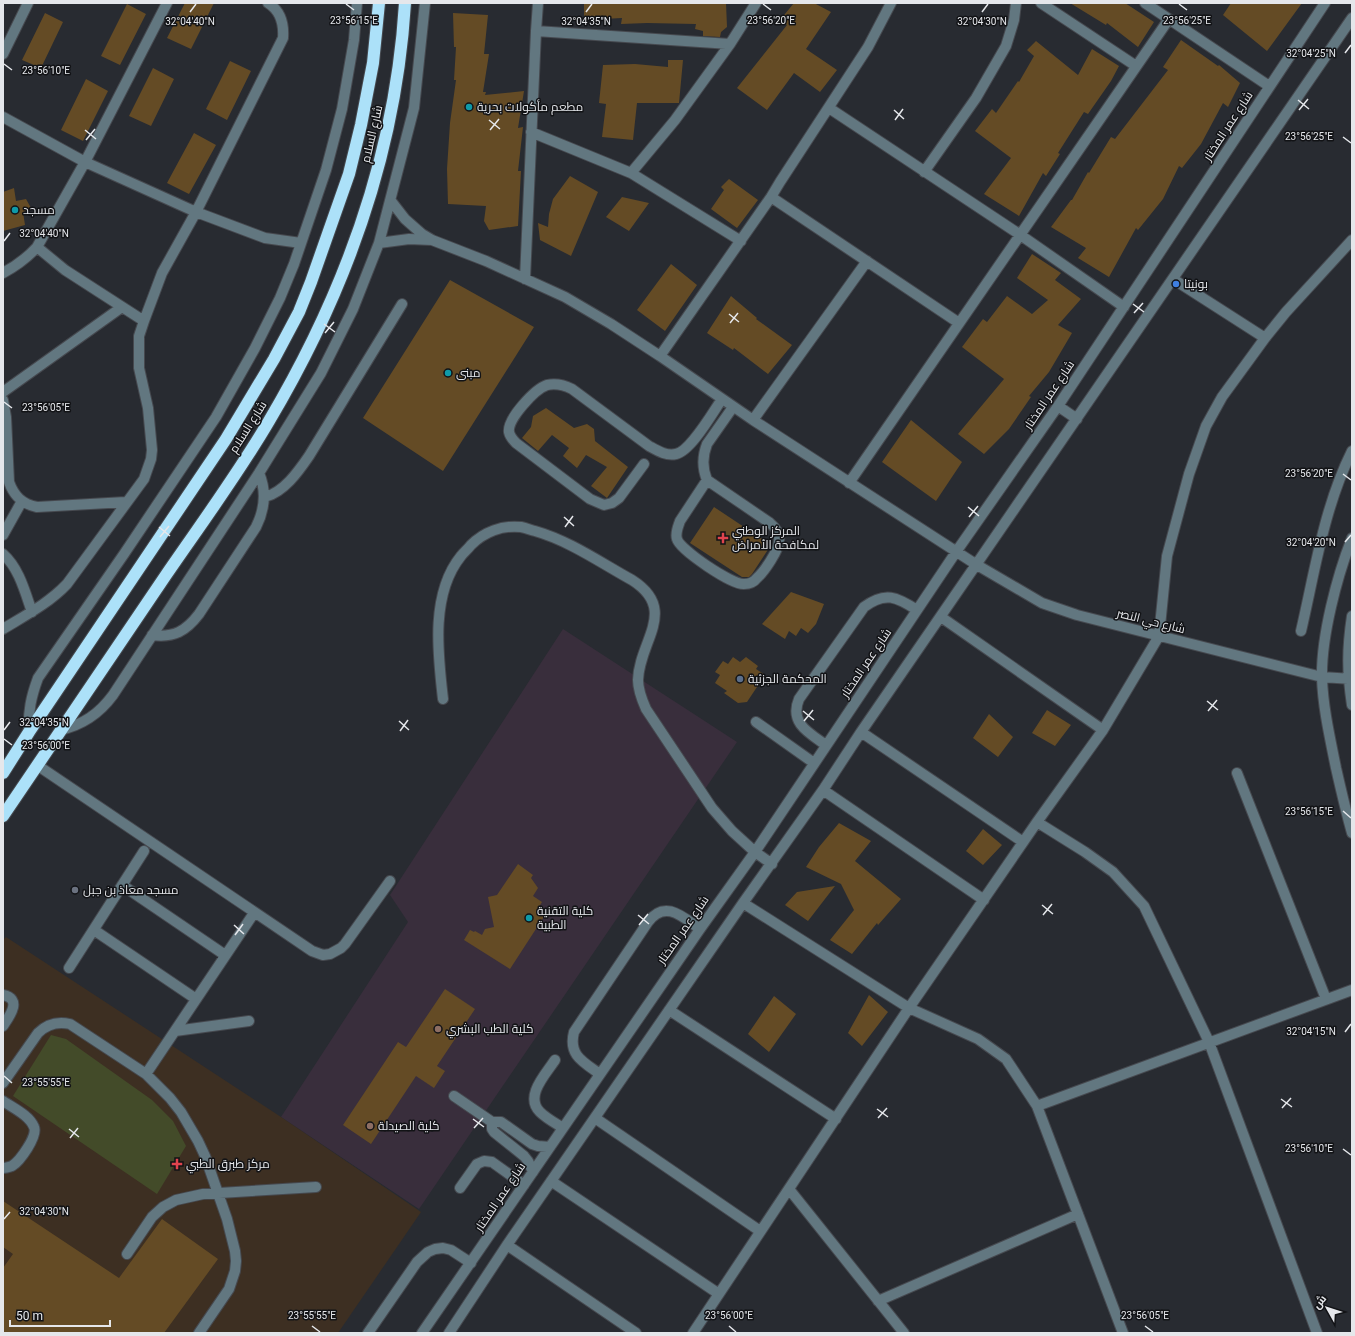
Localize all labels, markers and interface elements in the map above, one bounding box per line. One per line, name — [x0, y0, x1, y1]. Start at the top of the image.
text: 23°56'15"E — [330, 15, 378, 26]
text: 23°56'20"E — [747, 15, 795, 26]
text: 23°56'25"E — [1163, 15, 1211, 26]
text: 32°04'40"N — [165, 16, 215, 27]
text: 32°04'35"N — [561, 16, 611, 27]
text: 32°04'30"N — [957, 16, 1007, 27]
text: 32°04'25"N — [1286, 48, 1336, 59]
text: 23°56'10"E — [22, 65, 70, 76]
street label: شارع عمر المختار — [1200, 89, 1257, 165]
place label: مطعم مأكولات بحرية — [477, 99, 583, 115]
marker: مطعم مأكولات بحرية — [464, 102, 474, 112]
street label: شارع السلام — [359, 104, 386, 164]
text: 23°56'25"E — [1285, 131, 1333, 142]
place label: مسجد — [23, 203, 55, 217]
marker: مسجد — [10, 205, 20, 215]
text: 32°04'40"N — [19, 228, 69, 239]
place label: بونيتا — [1184, 277, 1208, 291]
marker: بونيتا — [1171, 279, 1181, 289]
street label: شارع عمر المختار — [1020, 358, 1078, 434]
place label: مبنى — [456, 366, 481, 380]
marker: مبنى — [443, 368, 453, 378]
street label: شارع السلام — [227, 398, 270, 456]
text: 23°56'05"E — [22, 402, 70, 413]
text: 23°56'20"E — [1285, 468, 1333, 479]
place label: المركز الوطني لمكافحة الأمراض — [732, 524, 819, 552]
marker: المركز الوطني لمكافحة الأمراض — [717, 532, 729, 544]
text: 32°04'20"N — [1286, 537, 1336, 548]
street label: شارع حي النصر — [1114, 606, 1187, 639]
street label: شارع عمر المختار — [837, 626, 895, 702]
place label: المحكمة الجزئية — [748, 672, 827, 686]
marker: المحكمة الجزئية — [735, 674, 745, 684]
text: 32°04'35"N — [19, 717, 69, 728]
text: 23°56'00"E — [22, 740, 70, 751]
text: 23°56'15"E — [1285, 806, 1333, 817]
place label: مسجد معاذ بن جبل — [83, 883, 178, 897]
marker: مسجد معاذ بن جبل — [70, 885, 80, 895]
street label: شارع عمر المختار — [654, 893, 713, 968]
place label: كلية التقنية الطبية — [537, 904, 593, 932]
marker: كلية التقنية الطبية — [524, 913, 534, 923]
place label: كلية الطب البشري — [446, 1022, 533, 1039]
marker: كلية الطب البشري — [433, 1024, 443, 1034]
text: 32°04'15"N — [1286, 1026, 1336, 1037]
text: 23°55'55"E — [22, 1077, 70, 1088]
place label: كلية الصيدلة — [378, 1119, 440, 1133]
marker: كلية الصيدلة — [365, 1121, 375, 1131]
text: 23°56'10"E — [1285, 1143, 1333, 1154]
place label: مركز طبرق الطبي — [186, 1157, 270, 1174]
marker: مركز طبرق الطبي — [171, 1158, 183, 1170]
street label: شارع عمر المختار — [471, 1160, 529, 1236]
text: 32°04'30"N — [19, 1206, 69, 1217]
north arrow — [1307, 1288, 1347, 1328]
text: ش — [1310, 1292, 1329, 1312]
scale bar — [10, 1302, 110, 1328]
text: 50 m — [16, 1309, 43, 1323]
text: 23°55'55"E — [288, 1310, 336, 1321]
text: 23°56'00"E — [705, 1310, 753, 1321]
text: 23°56'05"E — [1121, 1310, 1169, 1321]

